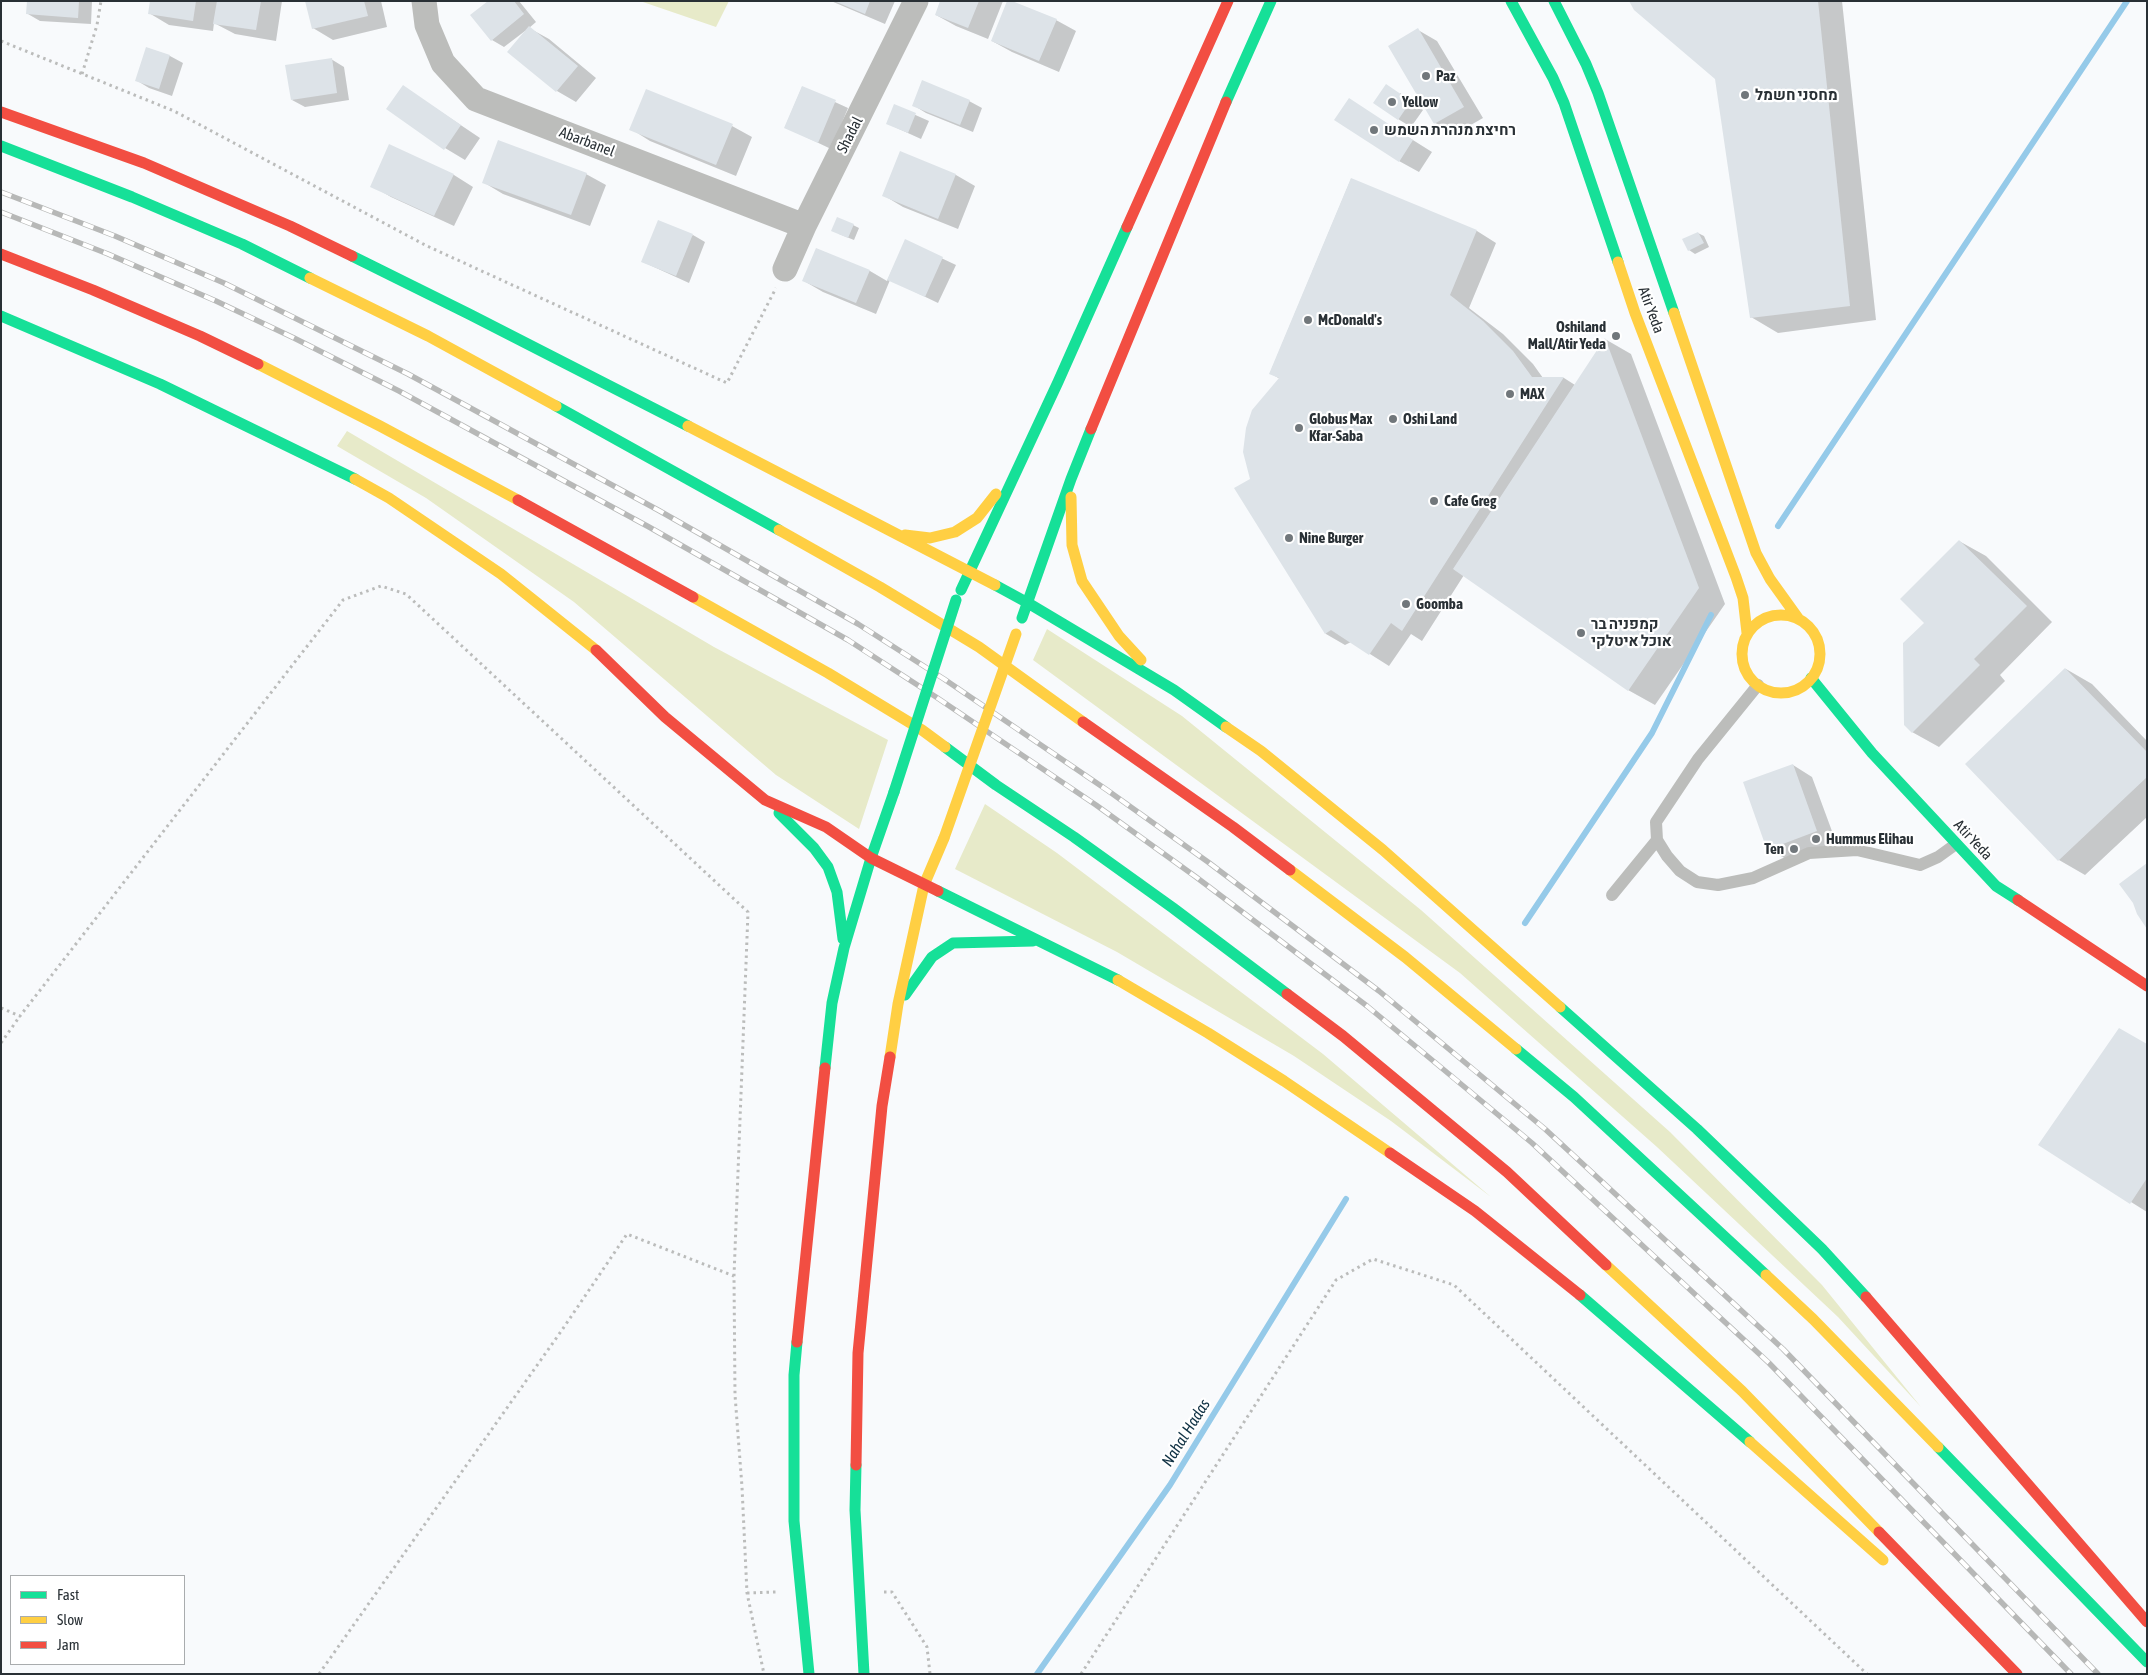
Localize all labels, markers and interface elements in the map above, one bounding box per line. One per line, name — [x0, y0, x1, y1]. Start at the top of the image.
place label: Paz — [1436, 67, 1455, 85]
marker: Paz — [1420, 70, 1432, 82]
place label: מחסני חשמל — [1755, 86, 1838, 104]
marker: מחסני חשמל — [1739, 89, 1751, 101]
place label: Yellow — [1402, 93, 1438, 111]
marker: Yellow — [1386, 96, 1398, 108]
street label: Shadal — [833, 114, 867, 156]
place label: רחיצת מנהרת השמש — [1384, 121, 1516, 139]
street label: Abarbanel — [557, 123, 617, 161]
marker: רחיצת מנהרת השמש — [1368, 124, 1380, 136]
street label: Atir Yeda — [1634, 284, 1668, 336]
place label: McDonald's — [1318, 311, 1382, 329]
marker: McDonald's — [1302, 314, 1314, 326]
place label: Oshiland Mall/Atir Yeda — [1528, 318, 1606, 353]
marker: Oshiland Mall/Atir Yeda — [1610, 330, 1622, 342]
place label: MAX — [1520, 385, 1544, 403]
marker: MAX — [1504, 388, 1516, 400]
place label: Globus Max Kfar-Saba — [1309, 410, 1373, 445]
place label: Oshi Land — [1403, 410, 1457, 428]
marker: Oshi Land — [1387, 413, 1399, 425]
marker: Globus Max Kfar-Saba — [1293, 422, 1305, 434]
place label: Cafe Greg — [1444, 492, 1496, 510]
marker: Cafe Greg — [1428, 495, 1440, 507]
place label: Nine Burger — [1299, 529, 1363, 547]
marker: Nine Burger — [1283, 532, 1295, 544]
place label: Goomba — [1416, 595, 1463, 613]
marker: Goomba — [1400, 598, 1412, 610]
place label: קמפניה בר אוכל איטלקי — [1591, 615, 1672, 650]
marker: קמפניה בר אוכל איטלקי — [1575, 627, 1587, 639]
street label: Atir Yeda — [1950, 816, 1996, 864]
place label: Hummus Elihau — [1826, 830, 1913, 848]
marker: Hummus Elihau — [1810, 833, 1822, 845]
place label: Ten — [1764, 840, 1784, 858]
marker: Ten — [1788, 843, 1800, 855]
water label: Nahal Hadas — [1158, 1396, 1214, 1470]
legend — [10, 1575, 185, 1665]
text: Fast — [57, 1586, 79, 1603]
text: Slow — [57, 1611, 83, 1628]
text: Jam — [57, 1636, 80, 1653]

